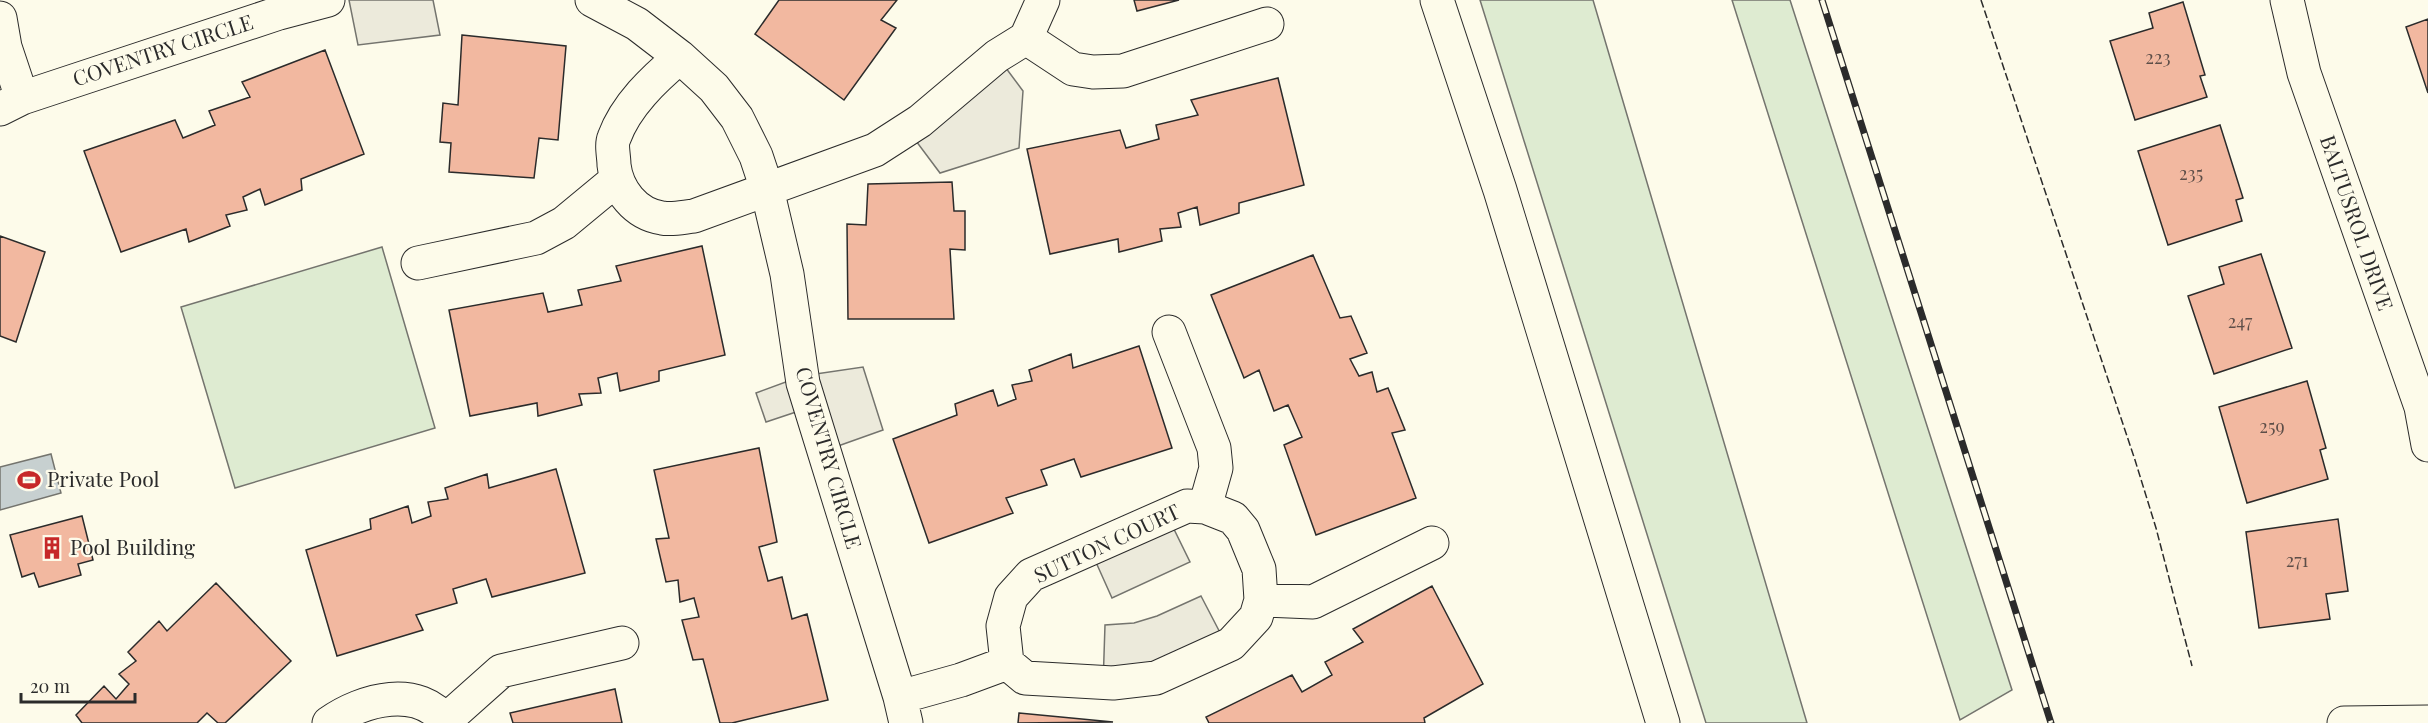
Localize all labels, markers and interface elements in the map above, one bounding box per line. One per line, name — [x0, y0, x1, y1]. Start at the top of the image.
street label: COVENTRY CIRCLE — [69, 7, 256, 91]
house number: 223 — [2145, 45, 2171, 69]
street label: BALTUSROL DRIVE — [2315, 131, 2401, 314]
house number: 235 — [2179, 161, 2203, 185]
house number: 247 — [2228, 309, 2253, 333]
street label: COVENTRY CIRCLE — [791, 363, 869, 552]
house number: 259 — [2259, 414, 2285, 438]
place label: Private Pool — [47, 464, 160, 492]
sports icon: Private Pool — [16, 467, 42, 493]
street label: SUTTON COURT — [1029, 496, 1184, 588]
place label: Pool Building — [70, 532, 195, 560]
building icon: Pool Building — [39, 535, 65, 561]
house number: 271 — [2286, 548, 2309, 572]
scale bar — [21, 666, 135, 704]
text: 20 m — [30, 674, 70, 698]

